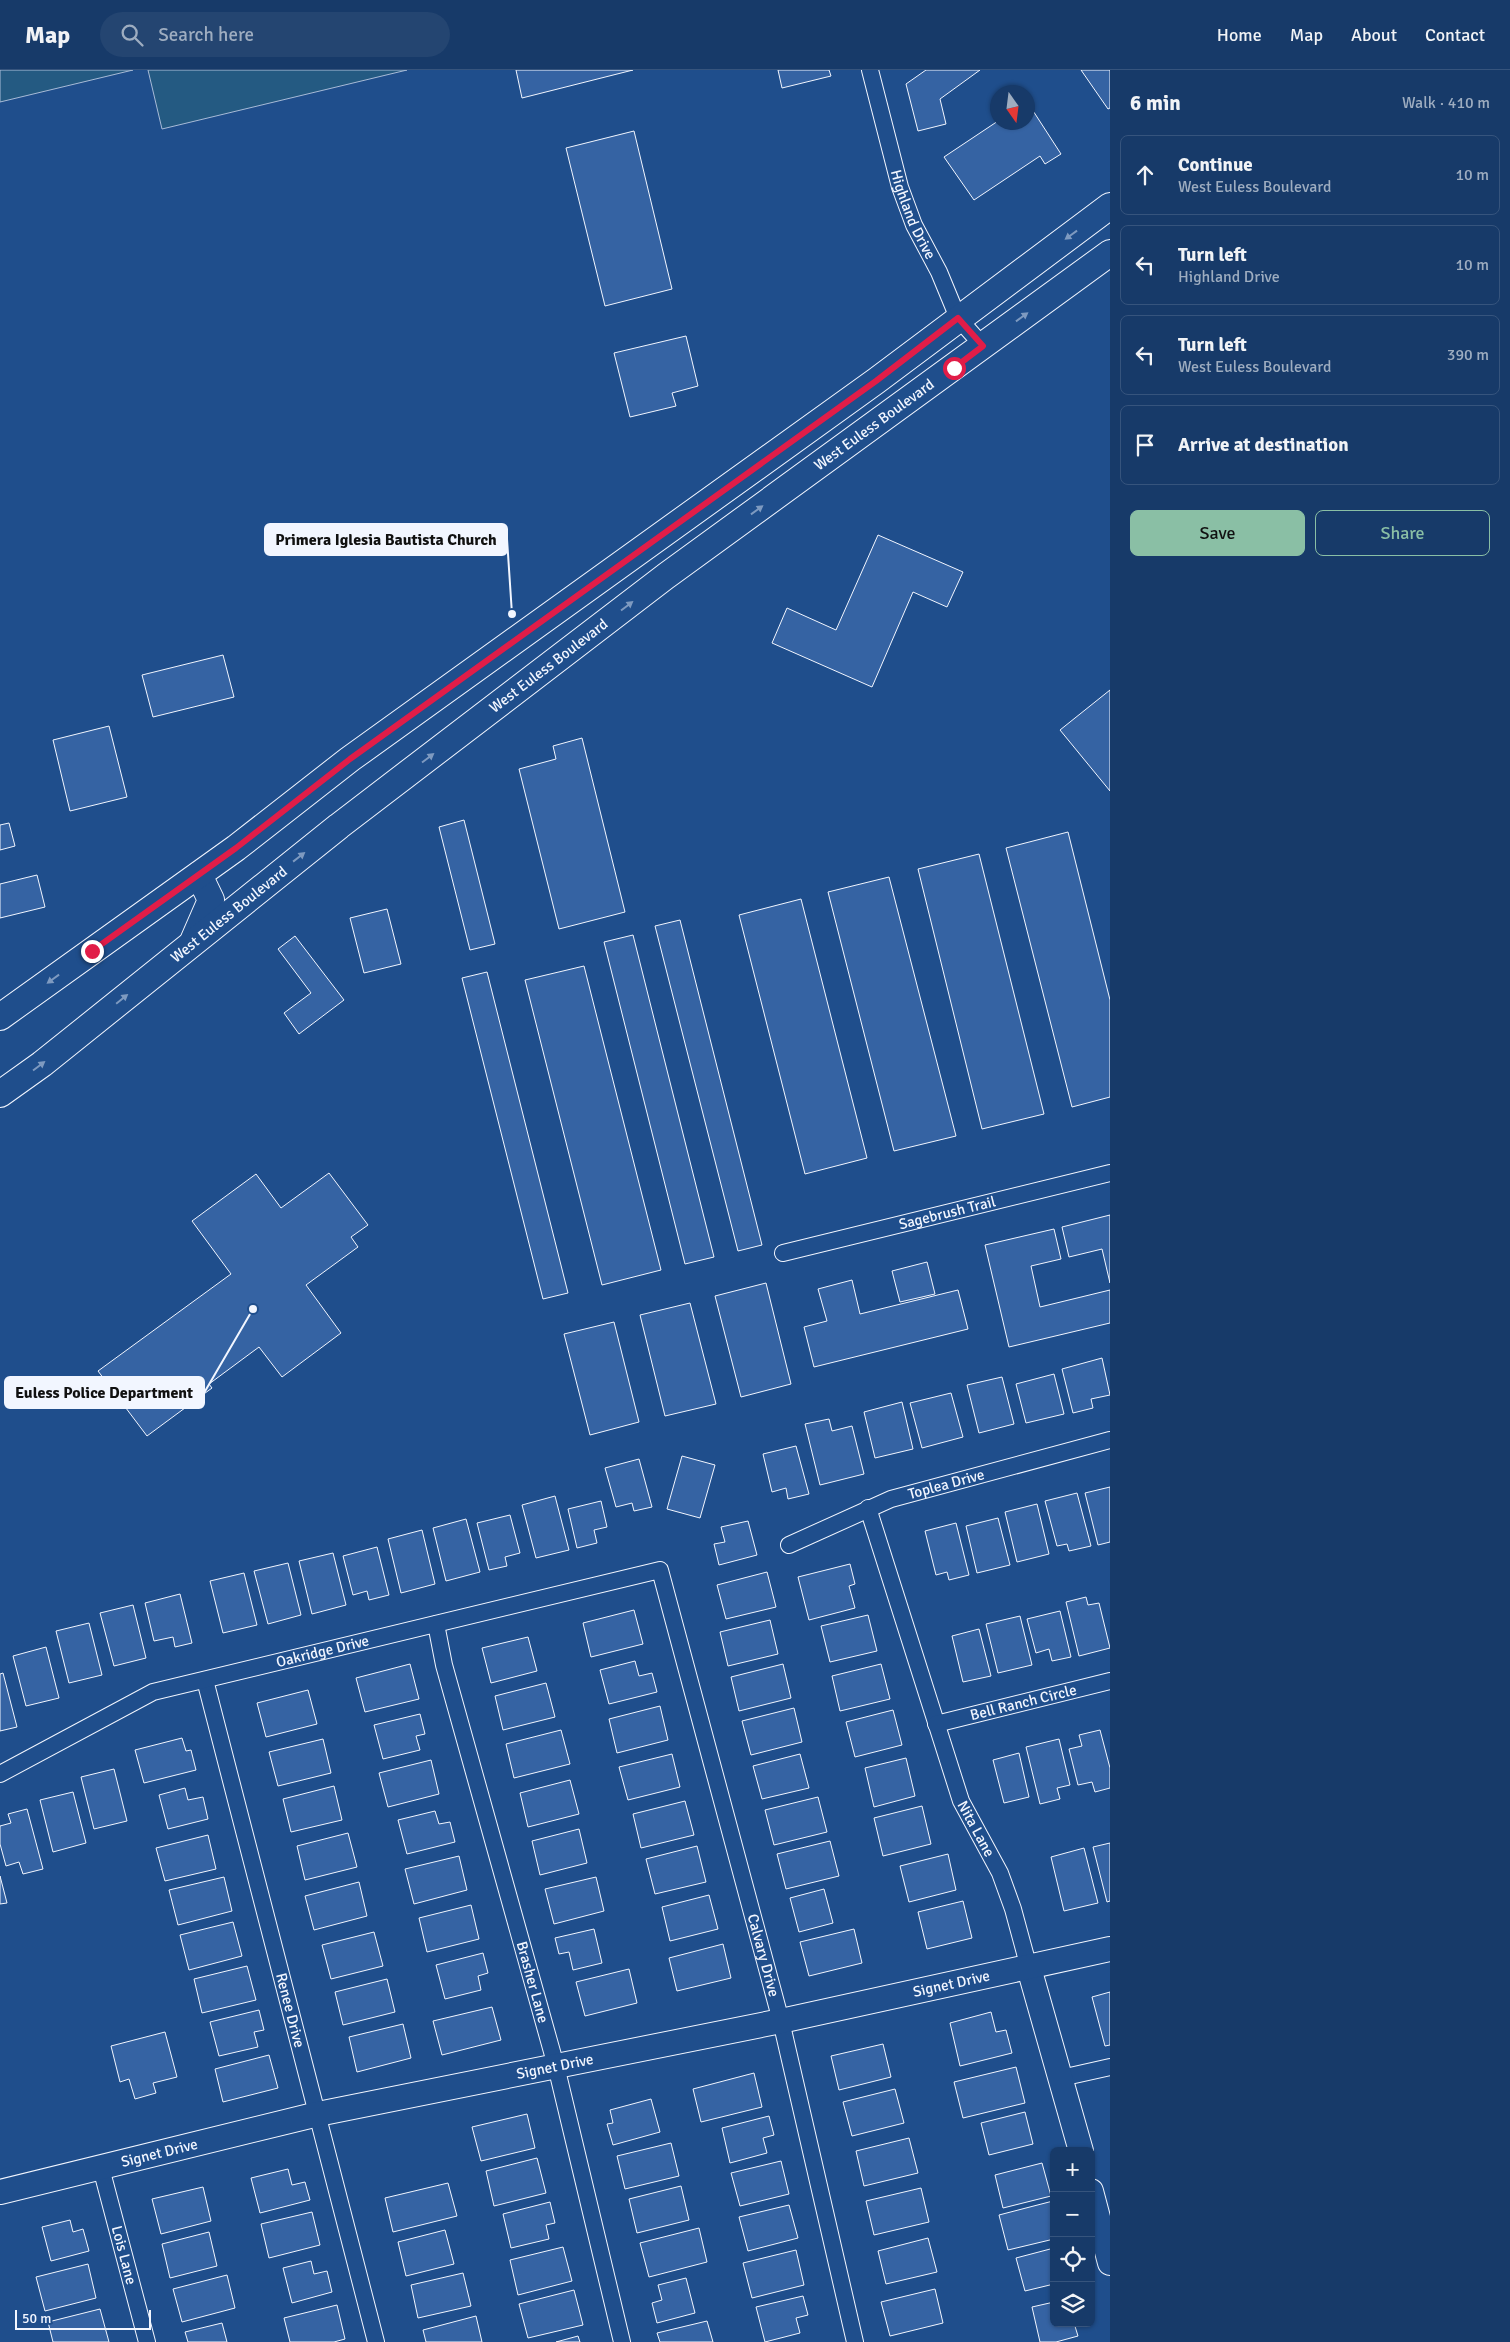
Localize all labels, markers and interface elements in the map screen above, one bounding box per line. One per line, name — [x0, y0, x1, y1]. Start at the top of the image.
search box — [100, 12, 450, 57]
text: Map — [25, 20, 70, 50]
icon: search — [118, 21, 146, 49]
text: Search here — [158, 23, 254, 47]
text: Home — [1217, 24, 1262, 46]
text: Map — [1290, 24, 1323, 46]
text: About — [1351, 24, 1397, 46]
text: Contact — [1425, 24, 1485, 46]
north arrow — [990, 85, 1035, 130]
text: 6 min — [1130, 90, 1181, 116]
text: Walk · 410 m — [1402, 93, 1490, 113]
text: Continue — [1178, 153, 1253, 177]
icon: ahead — [1131, 161, 1159, 189]
text: 10 m — [1455, 165, 1489, 185]
street label: Highland Drive — [887, 168, 940, 262]
text: West Euless Boulevard — [1178, 177, 1331, 197]
one-way arrow — [1064, 230, 1078, 240]
text: Turn left — [1178, 243, 1247, 267]
icon: left — [1131, 251, 1159, 279]
text: 10 m — [1455, 255, 1489, 275]
text: Highland Drive — [1178, 267, 1280, 287]
one-way arrow — [1015, 312, 1028, 323]
text: Turn left — [1178, 333, 1247, 357]
icon: left — [1131, 341, 1159, 369]
text: 390 m — [1447, 345, 1489, 365]
route start — [943, 357, 966, 380]
text: West Euless Boulevard — [1178, 357, 1331, 377]
street label: West Euless Boulevard — [810, 375, 938, 474]
icon: arrive — [1131, 431, 1159, 459]
text: Arrive at destination — [1178, 433, 1349, 457]
one-way arrow — [751, 505, 764, 515]
button: Save — [1130, 510, 1305, 556]
button: Share — [1315, 510, 1490, 556]
callout: Primera Iglesia Bautista Church — [265, 524, 507, 555]
text: Primera Iglesia Bautista Church — [275, 530, 497, 550]
one-way arrow — [620, 601, 633, 612]
street label: West Euless Boulevard — [486, 615, 611, 717]
one-way arrow — [421, 753, 435, 763]
one-way arrow — [292, 852, 305, 863]
street label: West Euless Boulevard — [167, 862, 291, 966]
route end — [81, 940, 104, 963]
one-way arrow — [46, 974, 60, 984]
one-way arrow — [115, 994, 128, 1005]
one-way arrow — [32, 1060, 45, 1071]
street label: Sagebrush Trail — [897, 1192, 998, 1233]
callout: Euless Police Department — [5, 1377, 204, 1408]
text: Euless Police Department — [15, 1383, 193, 1403]
street label: Toplea Drive — [906, 1465, 986, 1503]
street label: Oakridge Drive — [274, 1631, 371, 1671]
street label: Bell Ranch Circle — [968, 1681, 1078, 1724]
street label: Nita Lane — [954, 1798, 999, 1860]
street label: Calvary Drive — [744, 1912, 783, 1999]
street label: Brasher Lane — [513, 1939, 553, 2025]
street label: Signet Drive — [911, 1967, 991, 2001]
street label: Renee Drive — [272, 1971, 309, 2049]
street label: Signet Drive — [515, 2050, 595, 2083]
street label: Signet Drive — [119, 2135, 199, 2171]
map controls — [1050, 2147, 1095, 2327]
button: + — [1050, 2147, 1095, 2192]
button: − — [1050, 2192, 1095, 2237]
street label: Lois Lane — [108, 2224, 140, 2286]
button: locate — [1050, 2237, 1095, 2282]
button: layers — [1050, 2282, 1095, 2327]
scale bar — [15, 2307, 151, 2330]
text: 50 m — [22, 2310, 51, 2327]

